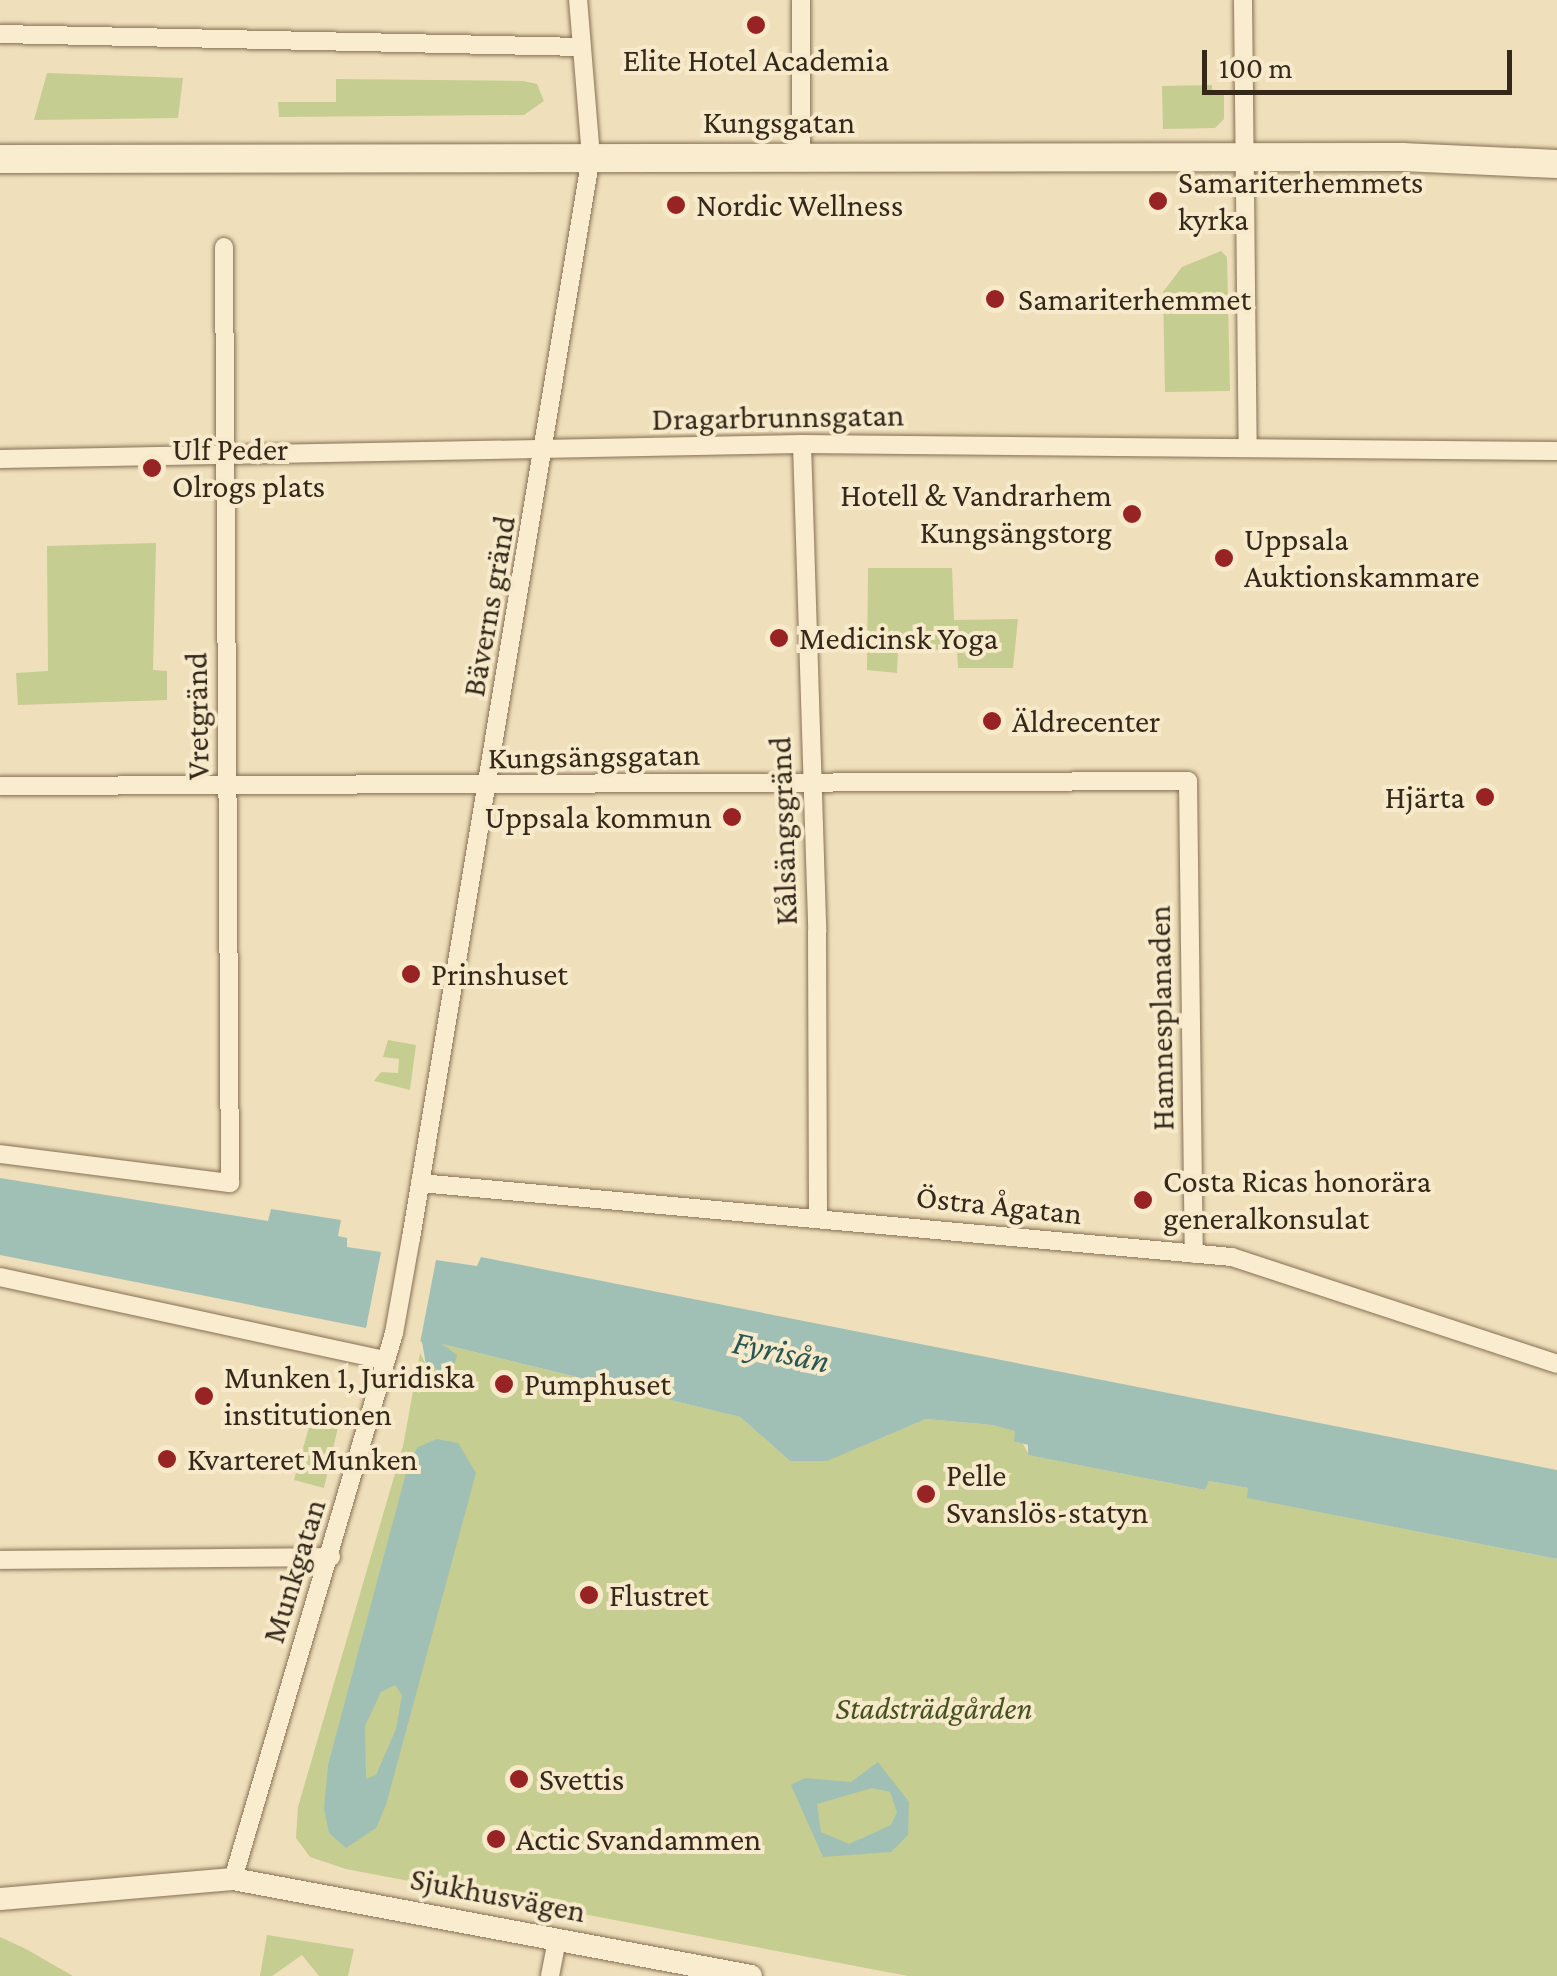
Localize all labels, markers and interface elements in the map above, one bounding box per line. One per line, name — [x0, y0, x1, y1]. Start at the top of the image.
marker: Elite Hotel Academia — [745, 14, 767, 36]
scale bar — [1207, 30, 1517, 92]
place label: Elite Hotel Academia — [623, 41, 889, 79]
text: 100 m — [1219, 51, 1293, 84]
street label: Kungsgatan — [703, 103, 855, 141]
place label: Samariterhemmets kyrka — [1178, 164, 1423, 239]
place label: Nordic Wellness — [696, 186, 903, 224]
marker: Samariterhemmets kyrka — [1147, 190, 1169, 212]
marker: Nordic Wellness — [665, 194, 687, 216]
place label: Samariterhemmet — [1018, 280, 1251, 318]
marker: Samariterhemmet — [982, 286, 1008, 312]
street label: Dragarbrunnsgatan — [651, 396, 905, 438]
place label: Ulf Peder Olrogs plats — [172, 431, 325, 506]
marker: Ulf Peder Olrogs plats — [141, 457, 163, 479]
place label: Hotell & Vandrarhem Kungsängstorg — [840, 477, 1112, 552]
marker: Hotell & Vandrarhem Kungsängstorg — [1121, 503, 1143, 525]
street label: Bäverns gränd — [454, 513, 524, 699]
place label: Uppsala Auktionskammare — [1244, 521, 1480, 596]
marker: Uppsala Auktionskammare — [1213, 547, 1235, 569]
place label: Medicinsk Yoga — [799, 619, 998, 657]
marker: Medicinsk Yoga — [768, 627, 790, 649]
street label: Vretgränd — [177, 652, 217, 780]
place label: Äldrecenter — [1012, 702, 1160, 740]
marker: Äldrecenter — [981, 710, 1003, 732]
street label: Kungsängsgatan — [488, 735, 700, 777]
street label: Kålsängsgränd — [761, 736, 805, 926]
place label: Hjärta — [1385, 778, 1465, 816]
marker: Hjärta — [1474, 786, 1496, 808]
place label: Uppsala kommun — [485, 798, 712, 836]
marker: Uppsala kommun — [721, 806, 743, 828]
street label: Hamnesplanaden — [1140, 905, 1182, 1131]
place label: Prinshuset — [431, 955, 568, 993]
marker: Prinshuset — [400, 963, 422, 985]
place label: Costa Ricas honorära generalkonsulat — [1163, 1163, 1431, 1238]
street label: Östra Ågatan — [914, 1177, 1084, 1233]
marker: Costa Ricas honorära generalkonsulat — [1132, 1189, 1154, 1211]
water label: Fyrisån — [729, 1321, 833, 1383]
place label: Munken 1, Juridiska institutionen — [224, 1359, 475, 1434]
place label: Pumphuset — [524, 1365, 671, 1403]
marker: Pumphuset — [493, 1373, 515, 1395]
marker: Munken 1, Juridiska institutionen — [193, 1385, 215, 1407]
place label: Kvarteret Munken — [187, 1440, 418, 1478]
marker: Kvarteret Munken — [156, 1448, 178, 1470]
place label: Pelle Svanslös-statyn — [946, 1457, 1148, 1532]
marker: Pelle Svanslös-statyn — [915, 1483, 937, 1505]
street label: Munkgatan — [254, 1494, 334, 1648]
place label: Flustret — [609, 1576, 709, 1614]
marker: Flustret — [578, 1584, 600, 1606]
park label: Stadsträdgården — [835, 1689, 1033, 1727]
place label: Svettis — [539, 1760, 624, 1798]
marker: Svettis — [508, 1768, 530, 1790]
place label: Actic Svandammen — [516, 1820, 761, 1858]
marker: Actic Svandammen — [485, 1828, 507, 1850]
street label: Sjukhusvägen — [407, 1859, 589, 1931]

